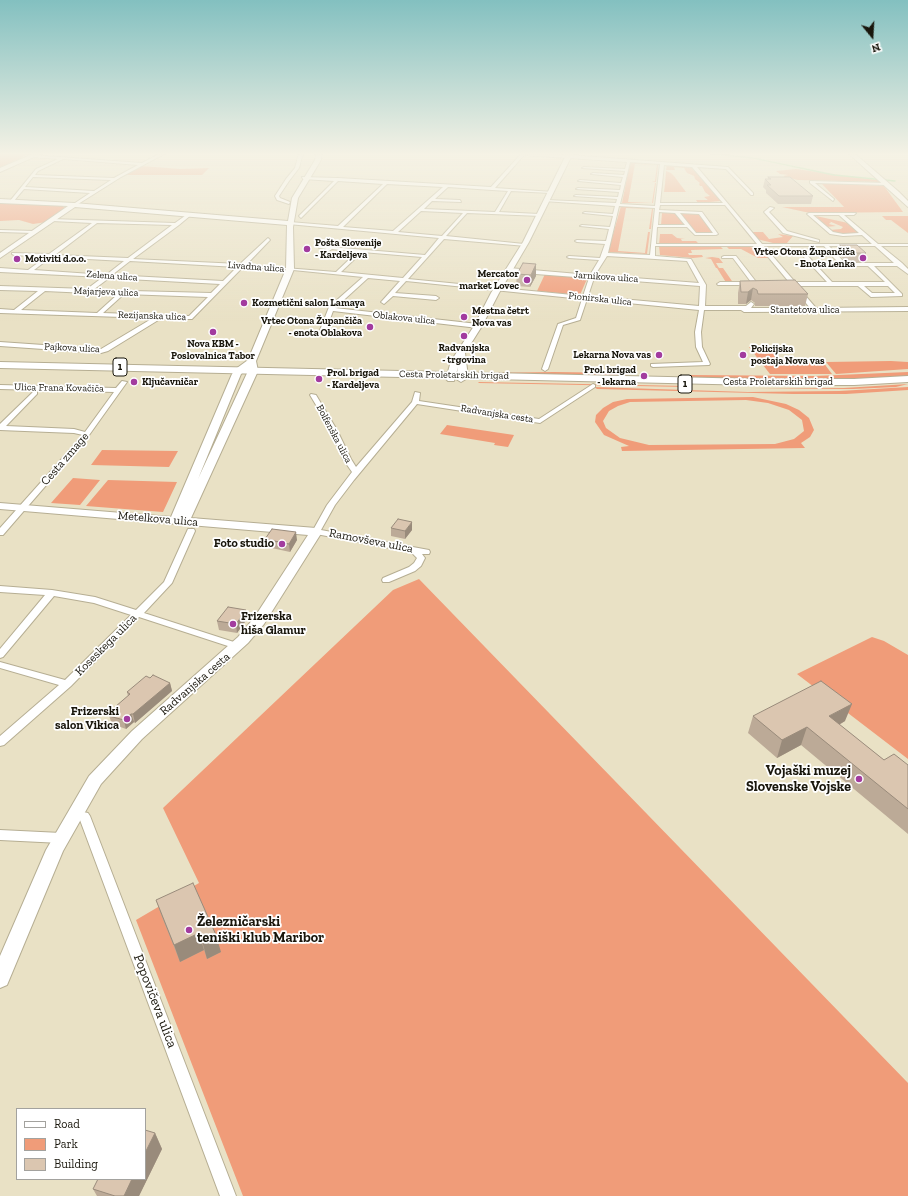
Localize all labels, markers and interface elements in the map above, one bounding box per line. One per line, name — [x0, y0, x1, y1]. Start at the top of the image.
north arrow — [852, 16, 892, 56]
text: N — [870, 40, 882, 55]
place label: Pošta Slovenije - Kardeljeva — [315, 237, 381, 260]
marker: Pošta Slovenije - Kardeljeva — [302, 244, 312, 254]
place label: Vrtec Otona Župančiča - Enota Lenka — [754, 246, 855, 270]
place label: Motiviti d.o.o. — [25, 253, 86, 265]
marker: Vrtec Otona Župančiča - Enota Lenka — [858, 253, 868, 263]
marker: Motiviti d.o.o. — [12, 254, 22, 264]
street label: Livadna ulica — [227, 259, 285, 275]
street label: Zelena ulica — [86, 268, 138, 284]
place label: Mercator market Lovec — [459, 268, 519, 292]
street label: Jarnikova ulica — [573, 269, 639, 285]
marker: Mercator market Lovec — [522, 275, 532, 285]
street label: Majarjeva ulica — [73, 285, 139, 299]
street label: Pionirska ulica — [568, 290, 632, 308]
place label: Kozmetični salon Lamaya — [252, 297, 365, 309]
marker: Kozmetični salon Lamaya — [239, 298, 249, 308]
street label: Stantetova ulica — [770, 304, 840, 316]
place label: Mestna četrt Nova vas — [472, 305, 529, 328]
street label: Rezijanska ulica — [118, 309, 186, 323]
street label: Oblakova ulica — [372, 309, 436, 327]
marker: Mestna četrt Nova vas — [459, 312, 469, 322]
place label: Vrtec Otona Župančiča - enota Oblakova — [261, 315, 362, 338]
marker: Vrtec Otona Župančiča - enota Oblakova — [365, 322, 375, 332]
marker: Nova KBM - Poslovalnica Tabor — [208, 327, 218, 337]
marker: Radvanjska - trgovina — [459, 331, 469, 341]
place label: Nova KBM - Poslovalnica Tabor — [171, 338, 255, 362]
street label: Pajkova ulica — [44, 341, 100, 355]
place label: Radvanjska - trgovina — [438, 342, 490, 366]
place label: Policijska postaja Nova vas — [751, 343, 825, 366]
place label: Lekarna Nova vas — [573, 349, 651, 361]
marker: Lekarna Nova vas — [654, 350, 664, 360]
marker: Policijska postaja Nova vas — [738, 350, 748, 360]
road number: 1 — [113, 358, 127, 376]
place label: Prol. brigad - lekarna — [584, 364, 636, 388]
place label: Prol. brigad - Kardeljeva — [327, 367, 379, 390]
street label: Cesta Proletarskih brigad — [399, 368, 509, 382]
marker: Prol. brigad - lekarna — [639, 371, 649, 381]
marker: Prol. brigad - Kardeljeva — [314, 374, 324, 384]
road number: 1 — [678, 375, 692, 393]
place label: Ključavničar — [142, 376, 198, 388]
street label: Cesta Proletarskih brigad — [723, 376, 833, 388]
marker: Ključavničar — [129, 377, 139, 387]
street label: Ulica Frana Kovačiča — [14, 381, 104, 395]
street label: Radvanjska cesta — [460, 402, 534, 426]
street label: Bolfenška ulica — [314, 403, 354, 465]
street label: Cesta zmage — [38, 430, 92, 488]
street label: Metelkova ulica — [117, 508, 199, 530]
street label: Ramovševa ulica — [328, 526, 414, 556]
place label: Foto studio — [214, 537, 274, 551]
marker: Foto studio — [277, 539, 287, 549]
place label: Frizerska hiša Glamur — [241, 610, 306, 638]
street label: Koseskega ulica — [72, 611, 140, 679]
marker: Frizerska hiša Glamur — [228, 619, 238, 629]
street label: Radvanjska cesta — [157, 650, 233, 718]
place label: Frizerski salon Vikica — [55, 705, 119, 733]
marker: Frizerski salon Vikica — [122, 714, 132, 724]
place label: Vojaški muzej Slovenske Vojske — [746, 763, 851, 796]
marker: Vojaški muzej Slovenske Vojske — [854, 774, 864, 784]
place label: Železničarski teniški klub Maribor — [197, 914, 324, 946]
marker: Železničarski teniški klub Maribor — [184, 925, 194, 935]
street label: Popovičeva ulica — [129, 952, 181, 1050]
legend — [16, 1108, 146, 1180]
text: Road — [54, 1117, 80, 1131]
text: Park — [54, 1137, 78, 1151]
text: Building — [54, 1157, 98, 1171]

